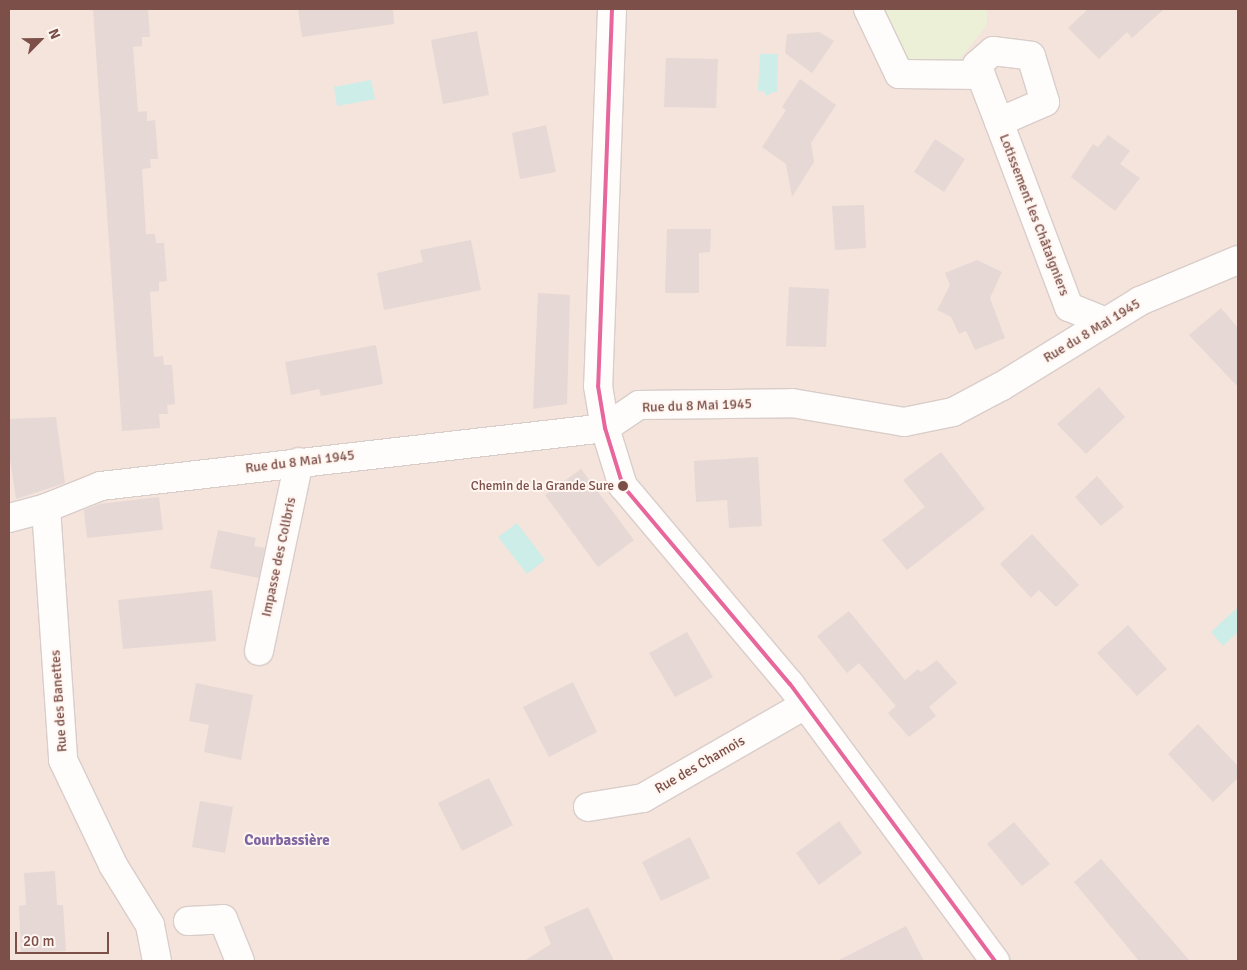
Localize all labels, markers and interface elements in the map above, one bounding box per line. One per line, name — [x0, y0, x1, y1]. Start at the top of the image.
north arrow — [15, 15, 65, 65]
text: N — [45, 26, 64, 42]
street label: Lotissement les Châtaigniers — [995, 132, 1073, 298]
street label: Rue du 8 Mai 1945 — [1040, 295, 1144, 367]
street label: Rue du 8 Mai 1945 — [642, 396, 752, 416]
street label: Rue du 8 Mai 1945 — [244, 447, 356, 477]
place label: Chemin de la Grande Sure — [471, 478, 614, 494]
marker: Chemin de la Grande Sure — [618, 481, 628, 491]
street label: Impasse des Colibris — [258, 496, 300, 618]
street label: Rue des Banettes — [47, 649, 71, 753]
street label: Rue des Chamois — [652, 732, 748, 798]
district label: Courbassière — [244, 832, 330, 850]
scale bar — [18, 922, 111, 954]
text: 20 m — [23, 932, 54, 950]

